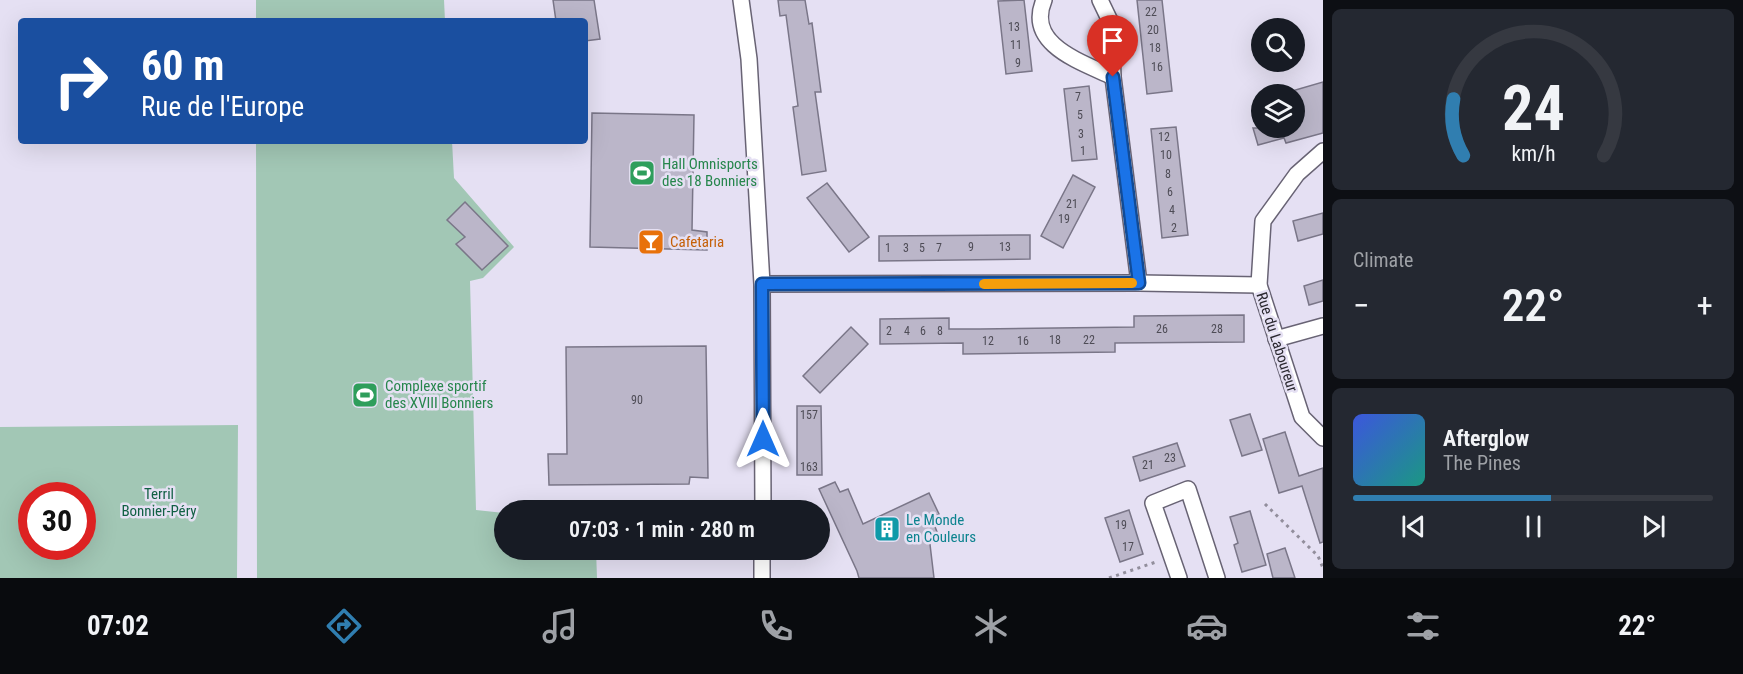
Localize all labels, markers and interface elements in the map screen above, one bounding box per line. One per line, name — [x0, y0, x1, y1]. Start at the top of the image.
house number: 22 — [1145, 5, 1157, 19]
pin — [1087, 15, 1138, 77]
map controls — [1251, 18, 1305, 138]
button: search — [1251, 18, 1305, 72]
house number: 13 — [1008, 20, 1020, 34]
house number: 20 — [1147, 23, 1159, 37]
icon: arrive — [1096, 24, 1129, 57]
house number: 11 — [1010, 38, 1022, 52]
text: 60 m — [141, 41, 224, 90]
house number: 18 — [1149, 41, 1161, 55]
icon: right — [42, 42, 120, 120]
house number: 9 — [1015, 56, 1021, 70]
house number: 16 — [1151, 60, 1163, 74]
text: 24 — [1501, 73, 1565, 146]
button: layers — [1251, 84, 1305, 138]
house number: 7 — [1075, 90, 1081, 104]
text: Rue de l'Europe — [141, 91, 304, 123]
house number: 5 — [1077, 108, 1083, 122]
house number: 3 — [1078, 127, 1084, 141]
house number: 12 — [1158, 130, 1170, 144]
text: km/h — [1511, 142, 1555, 167]
house number: 1 — [1080, 144, 1086, 158]
house number: 10 — [1160, 148, 1172, 162]
place label: Hall Omnisports des 18 Bonniers — [662, 155, 758, 190]
sports icon: Hall Omnisports des 18 Bonniers — [627, 158, 657, 188]
house number: 8 — [1165, 167, 1171, 181]
house number: 6 — [1167, 185, 1173, 199]
house number: 21 — [1066, 197, 1078, 211]
house number: 4 — [1169, 203, 1175, 217]
house number: 19 — [1058, 212, 1070, 226]
house number: 2 — [1171, 221, 1177, 235]
bar icon: Cafetaria — [636, 227, 666, 257]
place label: Cafetaria — [670, 233, 724, 251]
house number: 9 — [968, 240, 974, 254]
house number: 13 — [999, 240, 1011, 254]
house number: 1 — [885, 241, 891, 255]
house number: 3 — [903, 241, 909, 255]
house number: 5 — [919, 241, 925, 255]
house number: 7 — [936, 241, 942, 255]
text: Climate — [1353, 248, 1413, 272]
text: 22° — [1502, 279, 1564, 332]
text: − — [1353, 286, 1370, 325]
text: + — [1697, 286, 1713, 325]
street label: Rue du Laboureur — [1252, 290, 1302, 394]
house number: 26 — [1156, 322, 1168, 336]
house number: 28 — [1211, 322, 1223, 336]
house number: 2 — [886, 324, 892, 338]
house number: 4 — [904, 324, 910, 338]
house number: 6 — [920, 324, 926, 338]
house number: 8 — [937, 324, 943, 338]
house number: 18 — [1049, 333, 1061, 347]
house number: 22 — [1083, 333, 1095, 347]
house number: 12 — [982, 334, 994, 348]
house number: 16 — [1017, 334, 1029, 348]
place label: Complexe sportif des XVIII Bonniers — [385, 377, 494, 412]
sports icon: Complexe sportif des XVIII Bonniers — [350, 380, 380, 410]
house number: 90 — [631, 393, 643, 407]
position arrow — [731, 407, 795, 471]
house number: 157 — [800, 408, 818, 422]
text: Afterglow — [1443, 426, 1529, 451]
house number: 23 — [1164, 451, 1176, 465]
text: The Pines — [1443, 451, 1521, 475]
house number: 21 — [1142, 458, 1154, 472]
house number: 163 — [800, 460, 818, 474]
speed limit sign: 30 — [18, 482, 96, 560]
park label: Terril Bonnier-Péry — [121, 485, 197, 520]
icon: previous — [1397, 510, 1430, 543]
icon: pause — [1517, 510, 1550, 543]
icon: next — [1637, 510, 1670, 543]
place label: Le Monde en Couleurs — [906, 511, 976, 546]
building icon: Le Monde en Couleurs — [872, 514, 902, 544]
text: 07:03 · 1 min · 280 m — [569, 517, 755, 542]
house number: 19 — [1115, 518, 1127, 532]
house number: 17 — [1122, 540, 1134, 554]
icon: directions — [323, 605, 365, 647]
icon: music — [539, 605, 581, 647]
icon: phone — [755, 605, 797, 647]
icon: climate — [970, 605, 1012, 647]
icon: car — [1186, 605, 1228, 647]
icon: filters — [1402, 605, 1444, 647]
text: 07:02 — [87, 610, 149, 642]
text: 22° — [1618, 610, 1656, 642]

